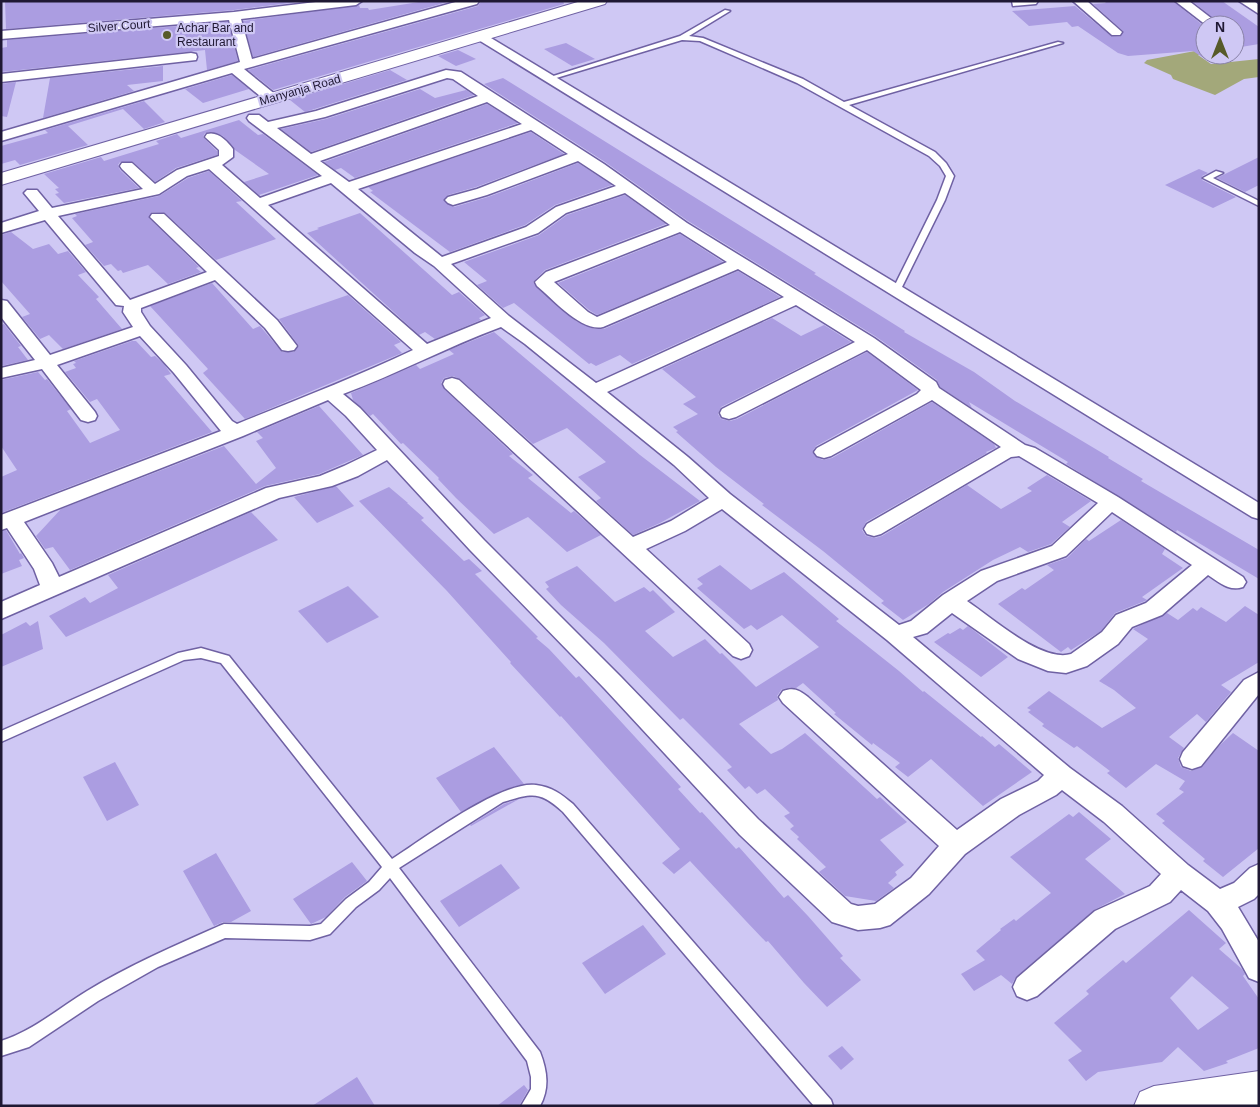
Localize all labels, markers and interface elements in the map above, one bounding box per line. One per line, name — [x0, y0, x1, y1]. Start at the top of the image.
north arrow — [1195, 15, 1245, 65]
street label: Silver Court — [87, 17, 151, 35]
text: N — [1215, 19, 1225, 35]
place label: Achar Bar and Restaurant — [177, 21, 254, 49]
marker: Achar Bar and Restaurant — [161, 29, 173, 41]
street label: Manyanja Road — [258, 72, 342, 108]

